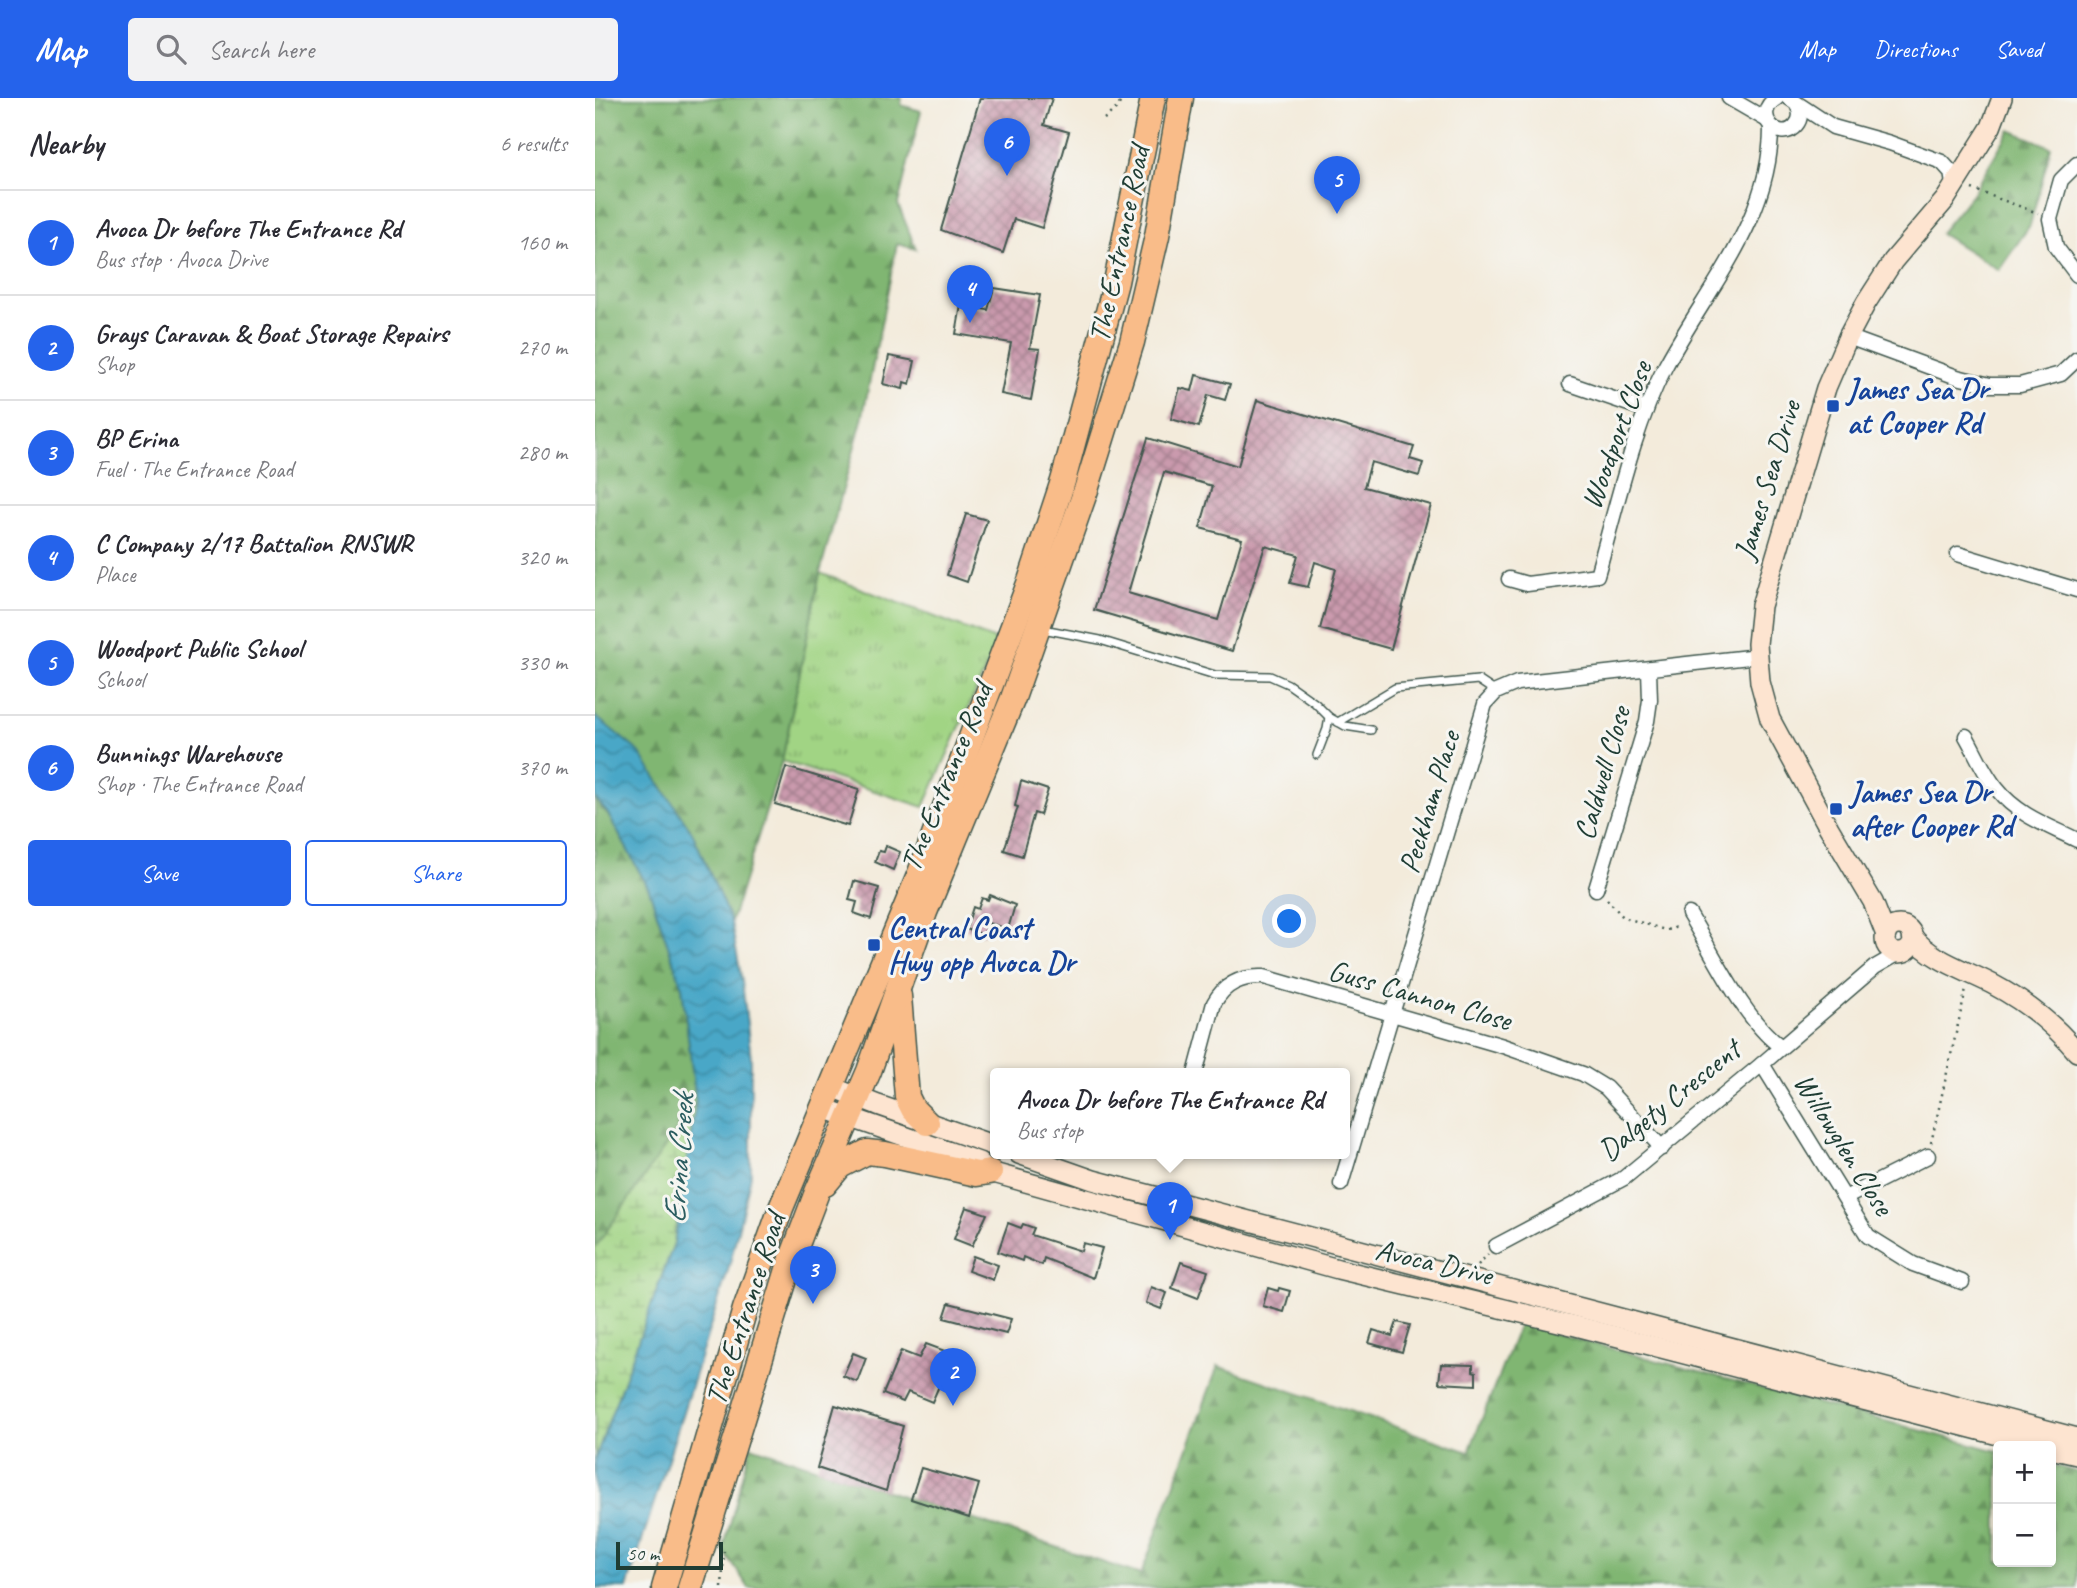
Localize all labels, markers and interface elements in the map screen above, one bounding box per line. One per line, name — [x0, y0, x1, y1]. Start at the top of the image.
search box — [128, 18, 618, 81]
text: Map — [35, 28, 86, 70]
icon: search — [152, 30, 190, 68]
text: Search here — [208, 33, 314, 66]
text: Map — [1799, 34, 1836, 64]
text: Directions — [1874, 34, 1957, 64]
text: Saved — [1995, 34, 2042, 64]
pin: 6 — [984, 118, 1030, 176]
text: Nearby — [28, 125, 104, 163]
text: 6 results — [500, 129, 567, 158]
street label: The Entrance Road — [1080, 138, 1159, 345]
pin: 5 — [1314, 156, 1360, 214]
text: Avoca Dr before The Entrance Rd — [95, 212, 401, 245]
text: 1 — [46, 228, 56, 257]
text: 160 m — [518, 228, 567, 257]
text: Bus stop · Avoca Drive — [95, 245, 268, 274]
pin: 4 — [947, 265, 993, 323]
text: Grays Caravan & Boat Storage Repairs — [95, 317, 448, 350]
text: 2 — [46, 333, 56, 362]
text: 270 m — [518, 333, 567, 362]
text: Shop — [95, 350, 134, 379]
street label: Woodport Close — [1572, 354, 1661, 514]
place label: James Sea Dr at Cooper Rd — [1845, 370, 1991, 442]
street label: James Sea Drive — [1724, 394, 1810, 566]
marker: James Sea Dr at Cooper Rd — [1825, 398, 1841, 414]
text: BP Erina — [95, 422, 178, 455]
text: 3 — [46, 438, 56, 467]
text: 280 m — [518, 438, 567, 467]
text: Fuel · The Entrance Road — [95, 455, 293, 484]
text: C Company 2/17 Battalion RNSWR — [95, 527, 412, 560]
text: 4 — [46, 543, 56, 572]
text: 320 m — [518, 543, 567, 572]
text: Place — [95, 560, 135, 589]
text: Woodport Public School — [95, 632, 302, 665]
text: 5 — [46, 648, 56, 677]
text: 330 m — [518, 648, 567, 677]
text: School — [95, 665, 144, 694]
street label: The Entrance Road — [891, 674, 1003, 877]
street label: Caldwell Close — [1565, 700, 1640, 844]
street label: Peckham Place — [1389, 724, 1469, 878]
text: Bunnings Warehouse — [95, 737, 281, 770]
text: 6 — [46, 753, 56, 782]
text: 370 m — [518, 753, 567, 782]
text: Shop · The Entrance Road — [95, 770, 302, 799]
place label: James Sea Dr after Cooper Rd — [1848, 773, 2017, 845]
marker: James Sea Dr after Cooper Rd — [1828, 801, 1844, 817]
button: Save — [28, 840, 291, 906]
button: Share — [305, 840, 567, 906]
your location — [1272, 904, 1306, 938]
place label: Central Coast Hwy opp Avoca Dr — [888, 909, 1078, 982]
marker: Central Coast Hwy opp Avoca Dr — [866, 937, 882, 953]
street label: Guss Cannon Close — [1324, 951, 1518, 1040]
street label: Dalgety Crescent — [1590, 1029, 1751, 1169]
street label: Willowglen Close — [1785, 1066, 1904, 1224]
popup — [990, 1068, 1350, 1159]
text: Avoca Dr before The Entrance Rd — [1017, 1083, 1323, 1116]
water label: Erina Creek — [654, 1088, 704, 1225]
text: Bus stop — [1017, 1116, 1083, 1145]
pin: 1 — [1147, 1182, 1193, 1240]
street label: The Entrance Road — [696, 1204, 795, 1410]
street label: Avoca Drive — [1372, 1230, 1498, 1294]
pin: 3 — [790, 1246, 836, 1304]
pin: 2 — [930, 1348, 976, 1406]
map controls — [1993, 1441, 2056, 1567]
button: + — [1993, 1441, 2056, 1504]
button: − — [1993, 1504, 2056, 1567]
scale bar — [616, 1539, 723, 1571]
text: 50 m — [627, 1542, 659, 1566]

